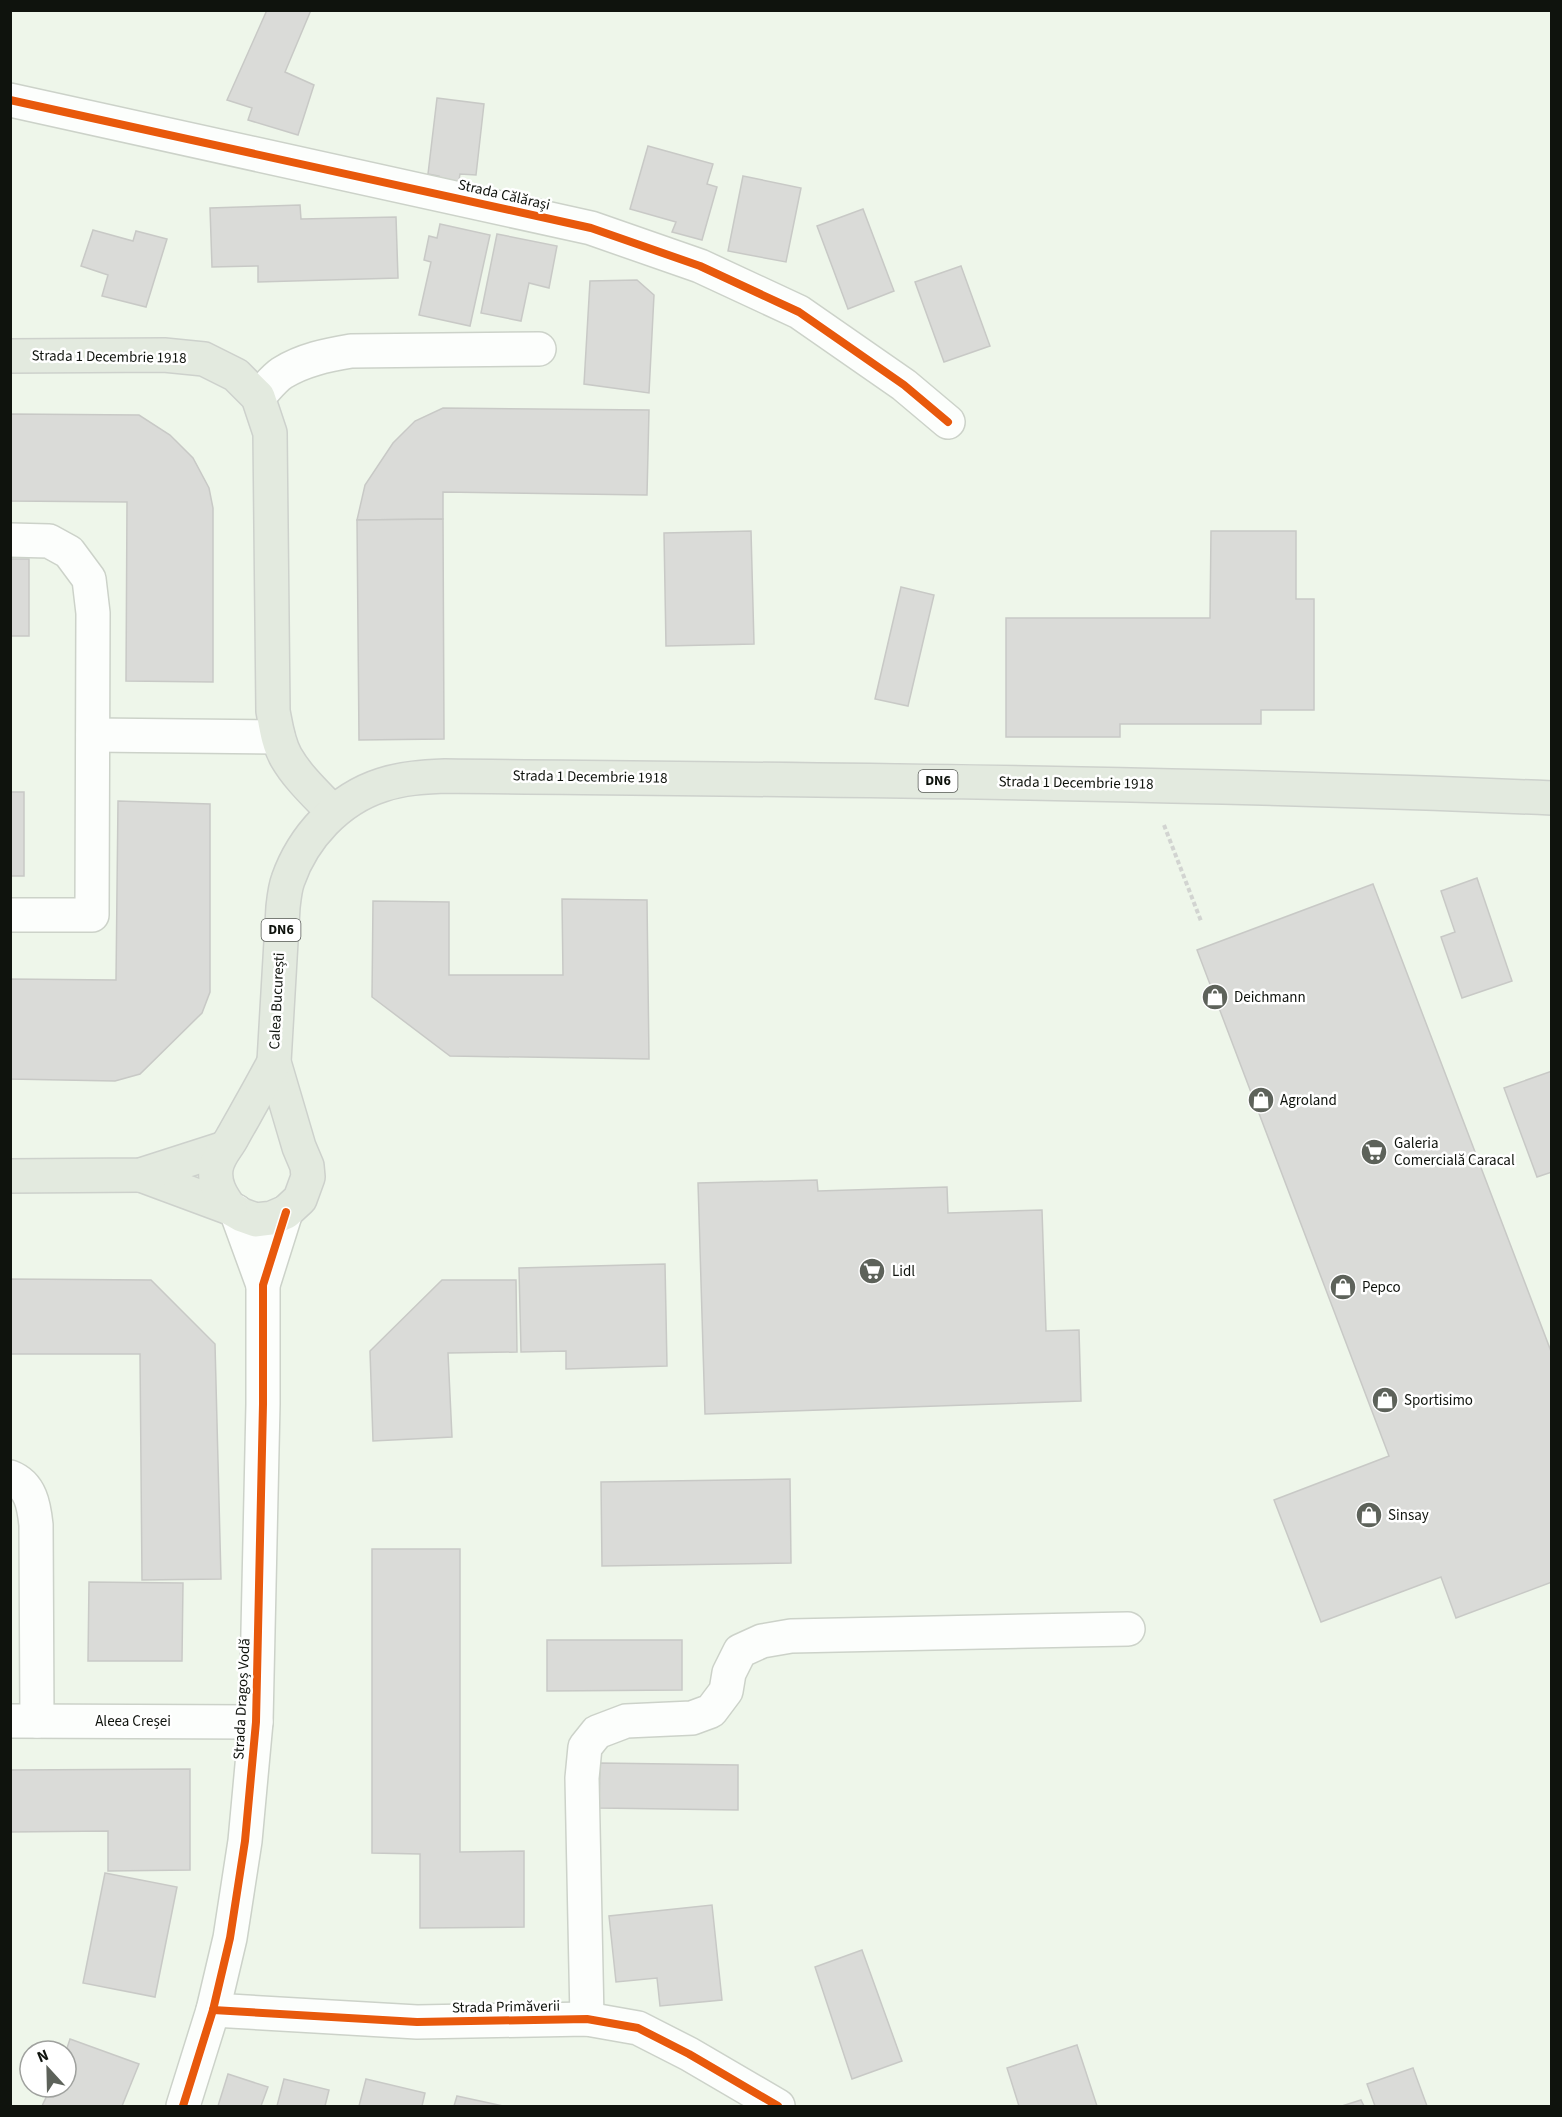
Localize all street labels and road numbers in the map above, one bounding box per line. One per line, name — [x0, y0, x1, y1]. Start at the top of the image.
street label: Strada Călărași — [456, 174, 552, 216]
street label: Strada 1 Decembrie 1918 — [31, 345, 187, 369]
street label: Strada 1 Decembrie 1918 — [512, 765, 668, 789]
road number: DN6 — [918, 770, 958, 792]
street label: Strada 1 Decembrie 1918 — [998, 771, 1154, 795]
road number: DN6 — [262, 919, 300, 941]
street label: Calea București — [264, 952, 290, 1050]
street label: Strada Dragoș Vodă — [228, 1638, 256, 1760]
street label: Aleea Creșei — [95, 1711, 171, 1732]
street label: Strada Primăverii — [452, 1996, 560, 2018]

